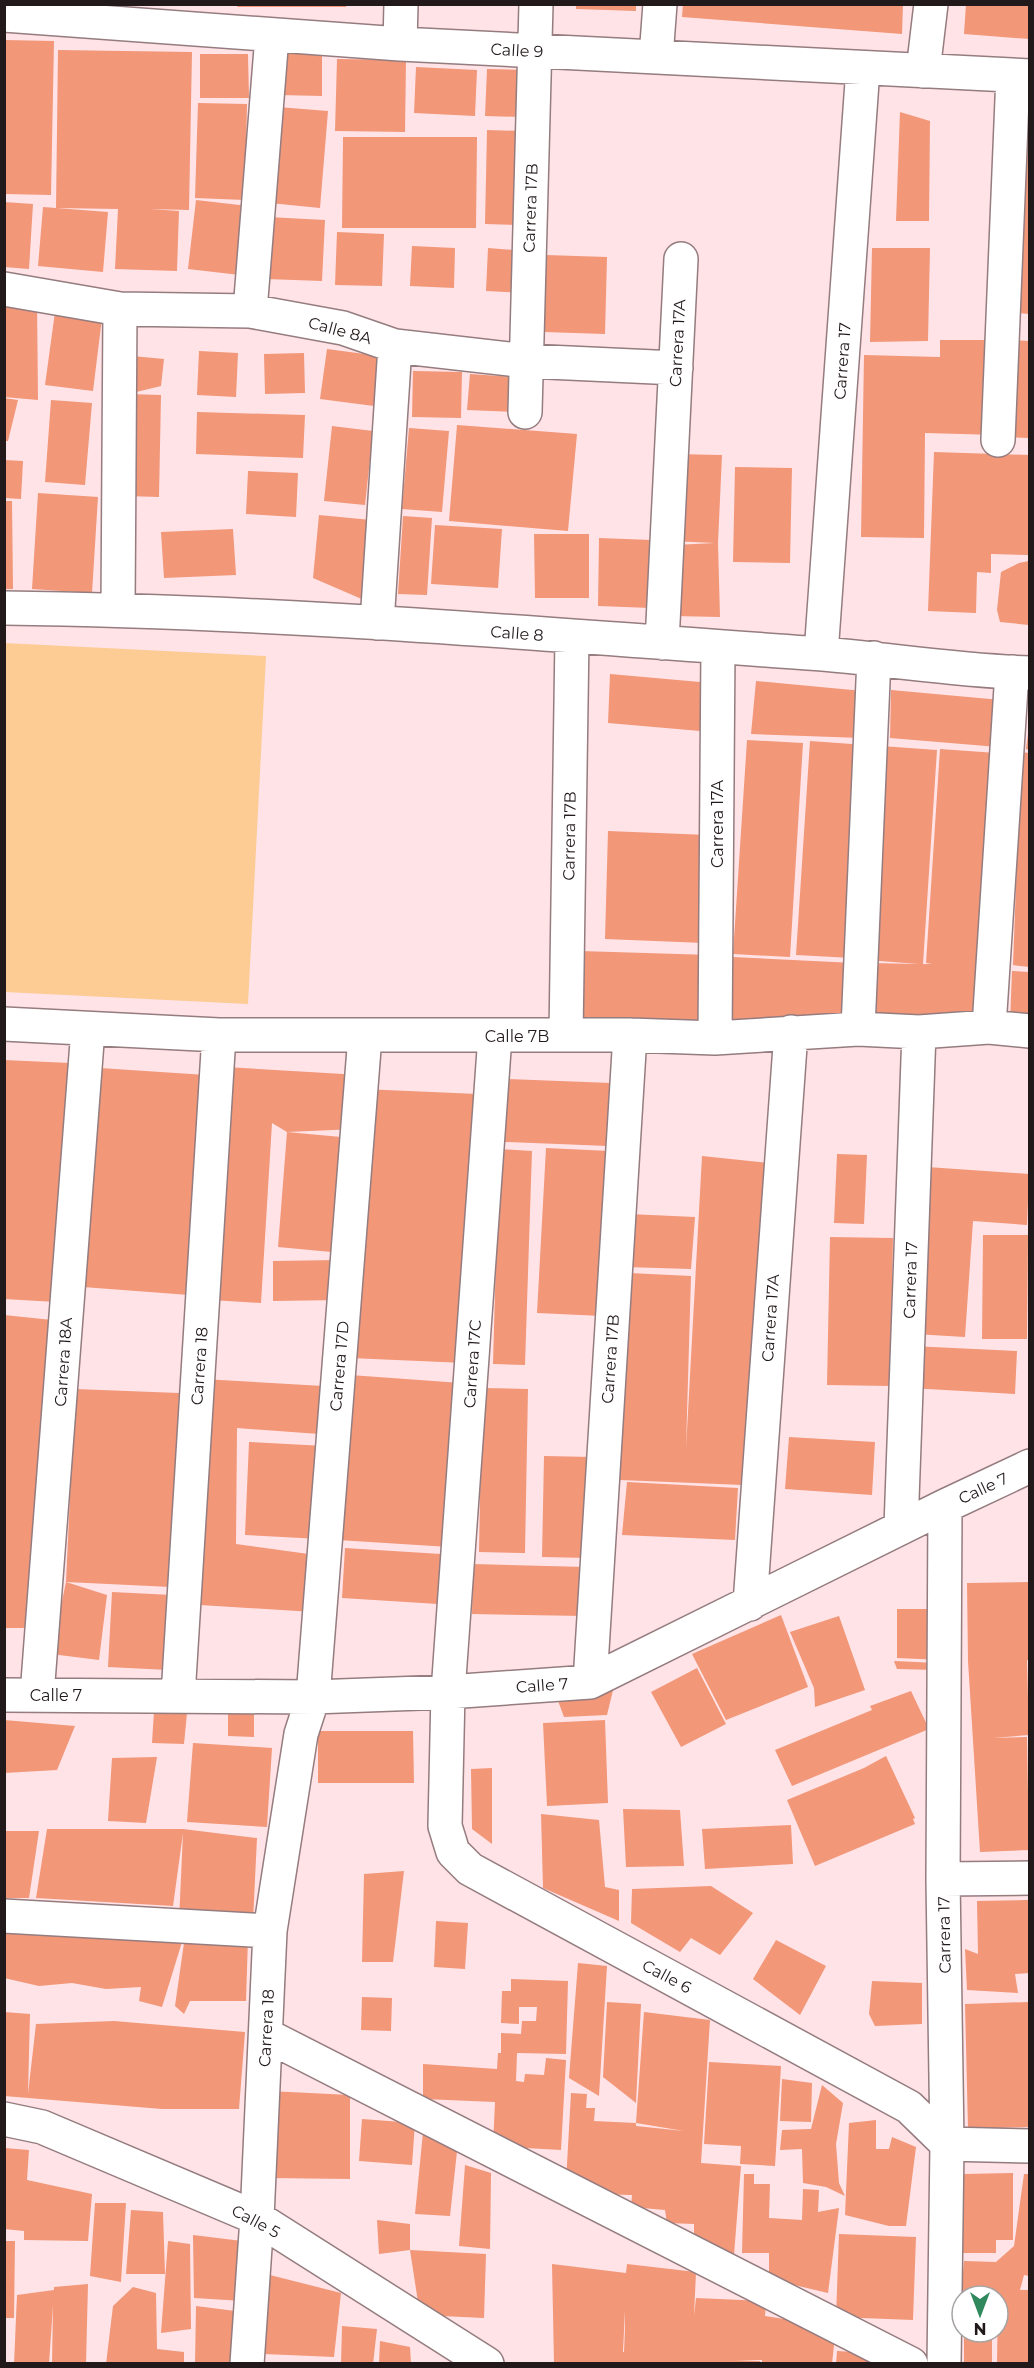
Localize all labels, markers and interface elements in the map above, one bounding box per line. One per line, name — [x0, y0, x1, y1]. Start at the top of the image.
street label: Calle 9 — [490, 40, 544, 61]
street label: Carrera 17B — [519, 163, 542, 253]
street label: Carrera 17A — [666, 298, 689, 387]
street label: Calle 8A — [306, 313, 374, 348]
street label: Carrera 17 — [830, 322, 855, 400]
street label: Calle 8 — [490, 622, 544, 645]
street label: Carrera 17A — [708, 780, 727, 868]
street label: Carrera 17B — [559, 791, 580, 881]
street label: Calle 7B — [485, 1027, 549, 1046]
street label: Carrera 17 — [900, 1241, 921, 1319]
street label: Carrera 17A — [758, 1273, 783, 1363]
street label: Carrera 17B — [598, 1314, 623, 1404]
street label: Carrera 18A — [51, 1316, 76, 1407]
street label: Carrera 17C — [460, 1319, 485, 1409]
street label: Carrera 17D — [326, 1320, 353, 1412]
street label: Carrera 18 — [187, 1326, 212, 1406]
street label: Calle 7 — [955, 1469, 1011, 1508]
street label: Calle 7 — [515, 1674, 569, 1697]
street label: Calle 7 — [30, 1686, 82, 1705]
street label: Carrera 17 — [934, 1896, 955, 1974]
street label: Calle 6 — [639, 1956, 695, 1997]
street label: Carrera 18 — [255, 1988, 278, 2068]
street label: Calle 5 — [228, 2201, 283, 2242]
north arrow — [950, 2284, 1010, 2344]
text: N — [974, 2319, 986, 2338]

